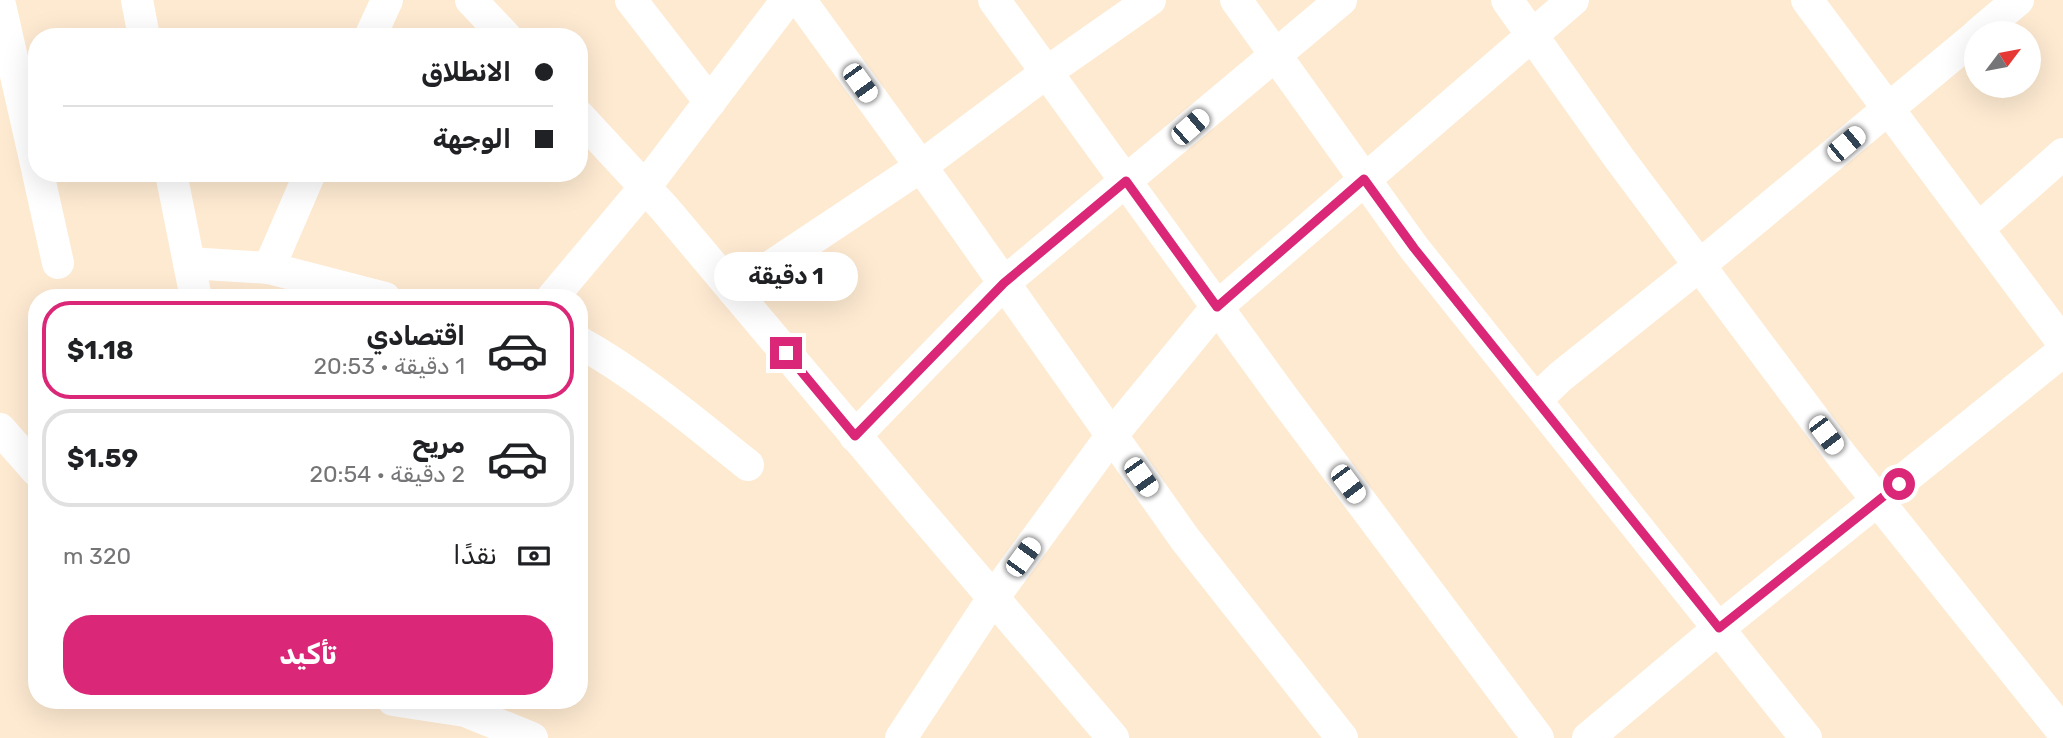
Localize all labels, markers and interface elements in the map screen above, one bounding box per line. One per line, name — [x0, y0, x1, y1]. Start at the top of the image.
north arrow — [1964, 21, 2040, 98]
map controls — [1964, 21, 2041, 98]
text: الانطلاق — [421, 57, 511, 88]
car — [840, 60, 881, 106]
car — [1168, 105, 1213, 149]
car — [1824, 122, 1869, 166]
text: الوجهة — [433, 124, 511, 155]
callout: 1 دقيقة — [714, 252, 858, 300]
text: 1 دقيقة — [748, 262, 824, 290]
icon: car — [486, 319, 549, 382]
text: اقتصادي — [366, 321, 465, 352]
text: $1.18 — [67, 335, 134, 366]
route end — [770, 337, 802, 369]
text: 1 دقيقة · 20:53 — [314, 352, 465, 380]
car — [1805, 412, 1848, 458]
icon: car — [486, 427, 549, 490]
text: مريح — [412, 429, 465, 460]
text: $1.59 — [67, 443, 138, 474]
car — [1121, 454, 1162, 500]
text: 2 دقيقة · 20:54 — [309, 460, 465, 488]
car — [1327, 461, 1370, 507]
route start — [1883, 468, 1915, 500]
car — [1003, 534, 1044, 580]
icon: cash — [515, 537, 553, 575]
text: نقدًا — [453, 540, 497, 571]
text: 320 m — [63, 542, 131, 570]
button: تأكيد — [63, 615, 553, 695]

